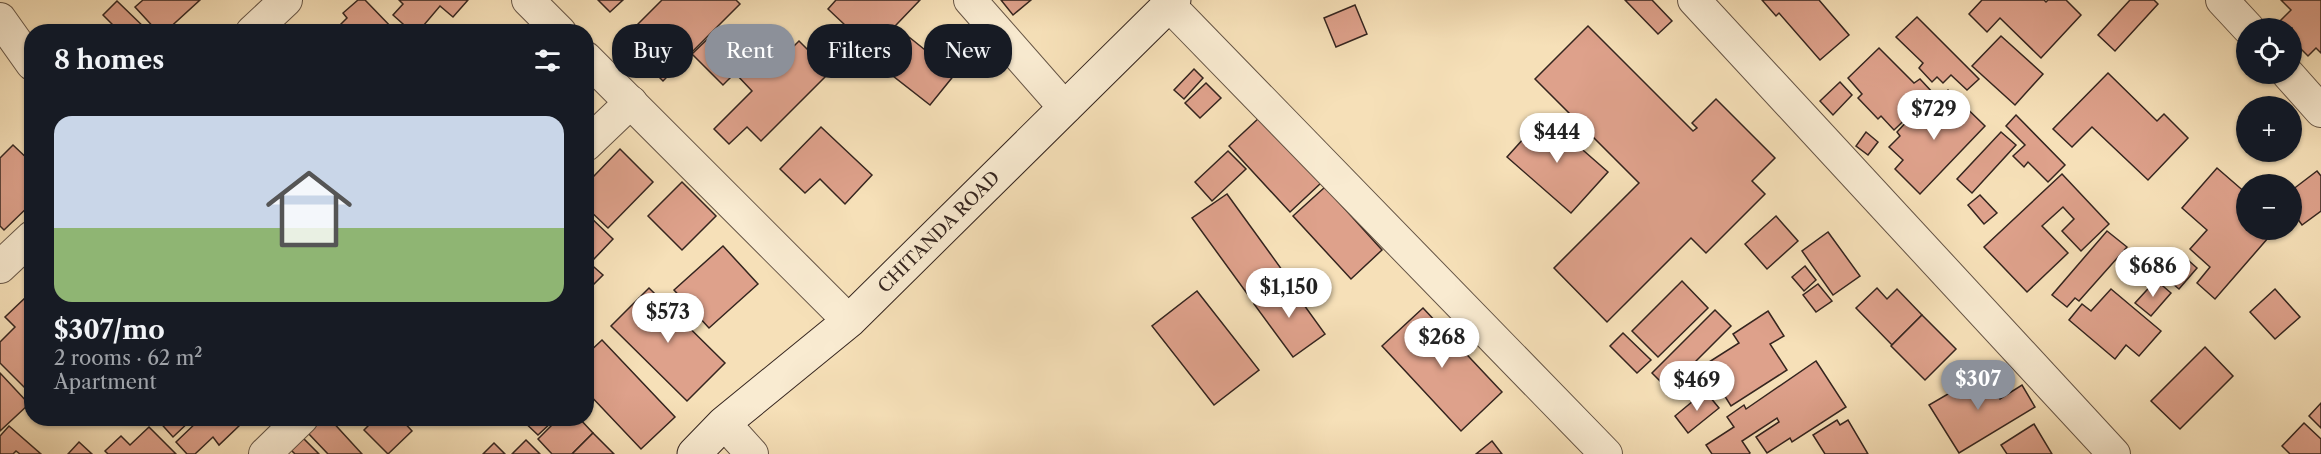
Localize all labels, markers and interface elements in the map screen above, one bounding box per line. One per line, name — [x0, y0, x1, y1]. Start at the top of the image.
map controls — [2236, 18, 2302, 240]
button: locate — [2236, 18, 2302, 84]
chip: Buy — [612, 24, 693, 78]
chip: Rent — [705, 24, 795, 78]
chip: Filters — [807, 24, 912, 78]
chip: New — [924, 24, 1012, 78]
text: 8 homes — [54, 44, 164, 76]
icon: filters — [531, 44, 564, 77]
pin: $729 — [1898, 90, 1970, 141]
button: + — [2236, 96, 2302, 162]
text: $729 — [1911, 97, 1957, 121]
pin: $444 — [1521, 113, 1593, 164]
text: $444 — [1534, 120, 1580, 144]
icon: home — [255, 155, 363, 263]
street label: CHITANDA ROAD — [874, 167, 1004, 297]
button: − — [2236, 174, 2302, 240]
pin: $686 — [2117, 247, 2189, 298]
text: $686 — [2129, 254, 2177, 278]
pin: $1,150 — [1240, 268, 1338, 319]
text: $1,150 — [1260, 275, 1318, 299]
pin: $573 — [632, 293, 704, 344]
text: $573 — [646, 300, 690, 324]
text: $307/mo — [54, 314, 165, 346]
pin: $268 — [1406, 318, 1478, 369]
text: $268 — [1418, 325, 1466, 349]
text: 2 rooms · 62 m² — [54, 346, 202, 370]
pin: $307 — [1942, 360, 2014, 411]
pin: $469 — [1661, 361, 1733, 412]
text: $307 — [1955, 367, 2001, 391]
text: $469 — [1674, 368, 1720, 392]
text: Apartment — [54, 370, 157, 394]

